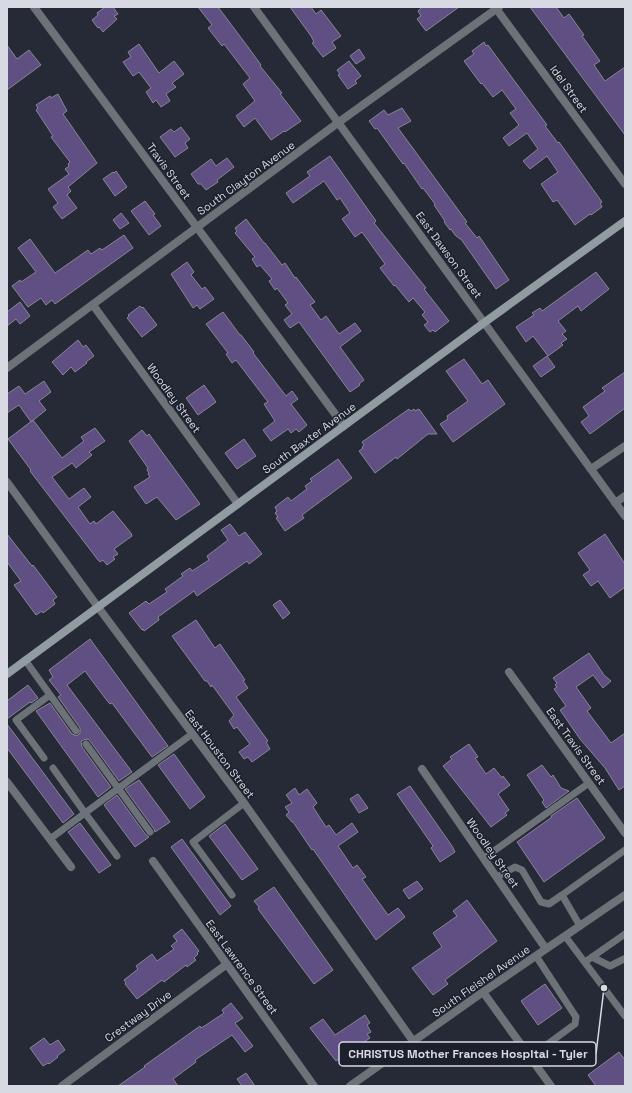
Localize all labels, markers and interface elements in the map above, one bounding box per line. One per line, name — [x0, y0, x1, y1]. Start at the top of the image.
street label: Idel Street — [547, 62, 591, 116]
street label: South Clayton Avenue — [194, 138, 298, 218]
street label: Travis Street — [144, 140, 194, 202]
street label: East Dawson Street — [413, 209, 485, 301]
street label: Woodley Street — [144, 360, 204, 436]
street label: South Baxter Avenue — [260, 399, 358, 477]
street label: East Travis Street — [543, 705, 609, 787]
street label: East Houston Street — [182, 707, 258, 801]
street label: Woodley Street — [464, 815, 522, 891]
street label: East Lawrence Street — [203, 917, 281, 1017]
street label: South Fleishel Avenue — [429, 942, 533, 1020]
street label: Crestway Drive — [102, 987, 174, 1045]
callout: CHRISTUS Mother Frances Hospital - Tyler — [339, 1042, 596, 1066]
text: CHRISTUS Mother Frances Hospital - Tyler — [348, 1046, 588, 1062]

